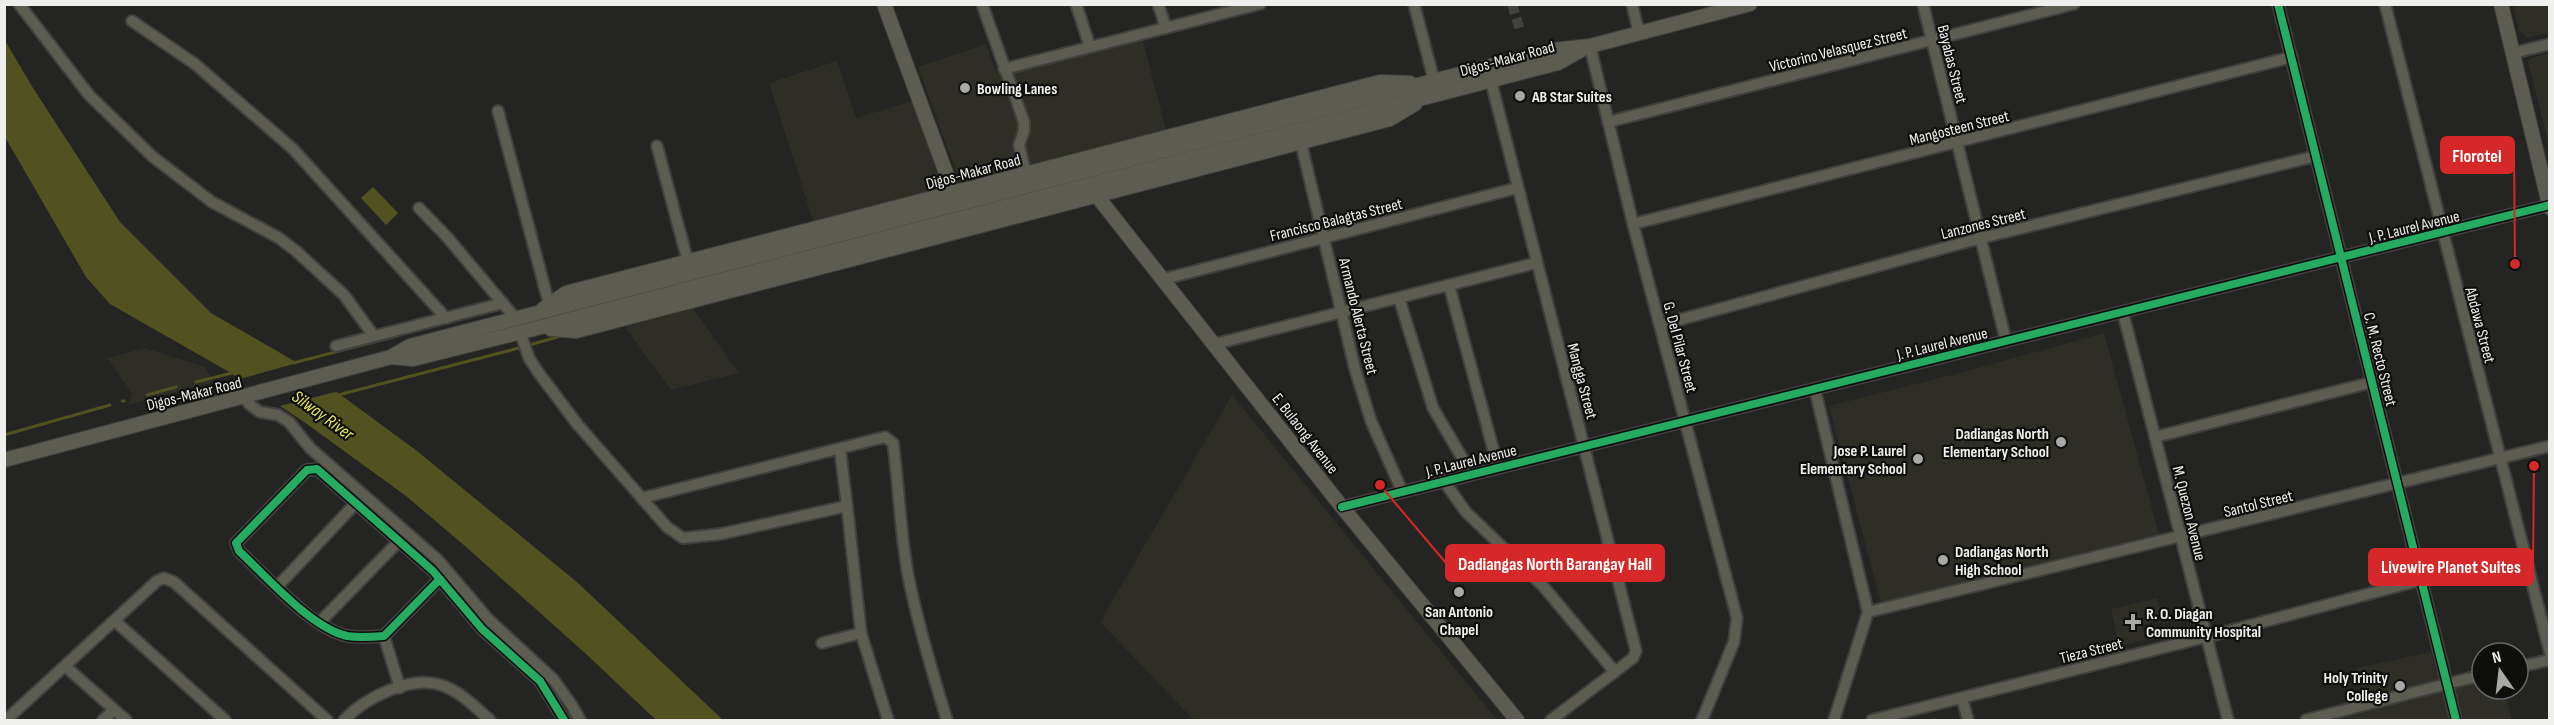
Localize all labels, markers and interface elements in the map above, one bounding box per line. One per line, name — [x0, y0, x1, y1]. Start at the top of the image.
street label: Bayabas Street — [1933, 23, 1970, 106]
street label: Victorino Velasquez Street — [1768, 24, 1909, 77]
street label: Digos-Makar Road — [1458, 38, 1557, 81]
place label: Bowling Lanes — [977, 80, 1057, 99]
marker: Bowling Lanes — [958, 81, 972, 95]
place label: AB Star Suites — [1531, 88, 1612, 107]
marker: AB Star Suites — [1513, 89, 1527, 103]
street label: Mangosteen Street — [1908, 107, 2011, 150]
callout: Florotel — [2441, 137, 2514, 173]
text: Florotel — [2452, 146, 2502, 167]
street label: Digos-Makar Road — [924, 151, 1023, 194]
street label: Francisco Balagtas Street — [1268, 195, 1405, 246]
street label: Lanzones Street — [1939, 205, 2028, 244]
street label: J. P. Laurel Avenue — [2366, 207, 2462, 248]
street label: Armando Alerta Street — [1334, 255, 1381, 377]
street label: Abdawa Street — [2460, 284, 2499, 365]
street label: G. Del Pilar Street — [1658, 300, 1701, 395]
street label: C. M. Recto Street — [2359, 311, 2400, 408]
street label: J. P. Laurel Avenue — [1894, 324, 1990, 365]
street label: Mangga Street — [1562, 341, 1601, 421]
street label: Digos-Makar Road — [145, 373, 244, 415]
water label: Silway River — [288, 386, 358, 445]
street label: E. Bulaong Avenue — [1268, 390, 1342, 478]
place label: Dadiangas North Elementary School — [1943, 425, 2049, 462]
marker: Dadiangas North Elementary School — [2054, 435, 2068, 449]
street label: J. P. Laurel Avenue — [1423, 441, 1519, 482]
place label: Jose P. Laurel Elementary School — [1800, 442, 1906, 479]
marker: Jose P. Laurel Elementary School — [1911, 452, 1925, 466]
street label: M. Quezon Avenue — [2168, 464, 2209, 563]
street label: Santol Street — [2222, 487, 2295, 522]
place label: Dadiangas North High School — [1955, 543, 2049, 580]
callout: Dadiangas North Barangay Hall — [1446, 545, 1664, 581]
callout: Livewire Planet Suites — [2369, 549, 2533, 585]
marker: Dadiangas North High School — [1936, 553, 1950, 567]
text: Dadiangas North Barangay Hall — [1458, 554, 1652, 575]
text: Livewire Planet Suites — [2381, 557, 2521, 578]
marker: San Antonio Chapel — [1452, 585, 1466, 599]
place label: San Antonio Chapel — [1425, 603, 1493, 640]
place label: R. O. Diagan Community Hospital — [2146, 605, 2261, 642]
marker: R. O. Diagan Community Hospital — [2124, 613, 2142, 631]
street label: Tieza Street — [2058, 634, 2125, 668]
north arrow — [2470, 641, 2530, 701]
text: N — [2490, 648, 2503, 668]
place label: Holy Trinity College — [2323, 669, 2388, 706]
marker: Holy Trinity College — [2393, 679, 2407, 693]

